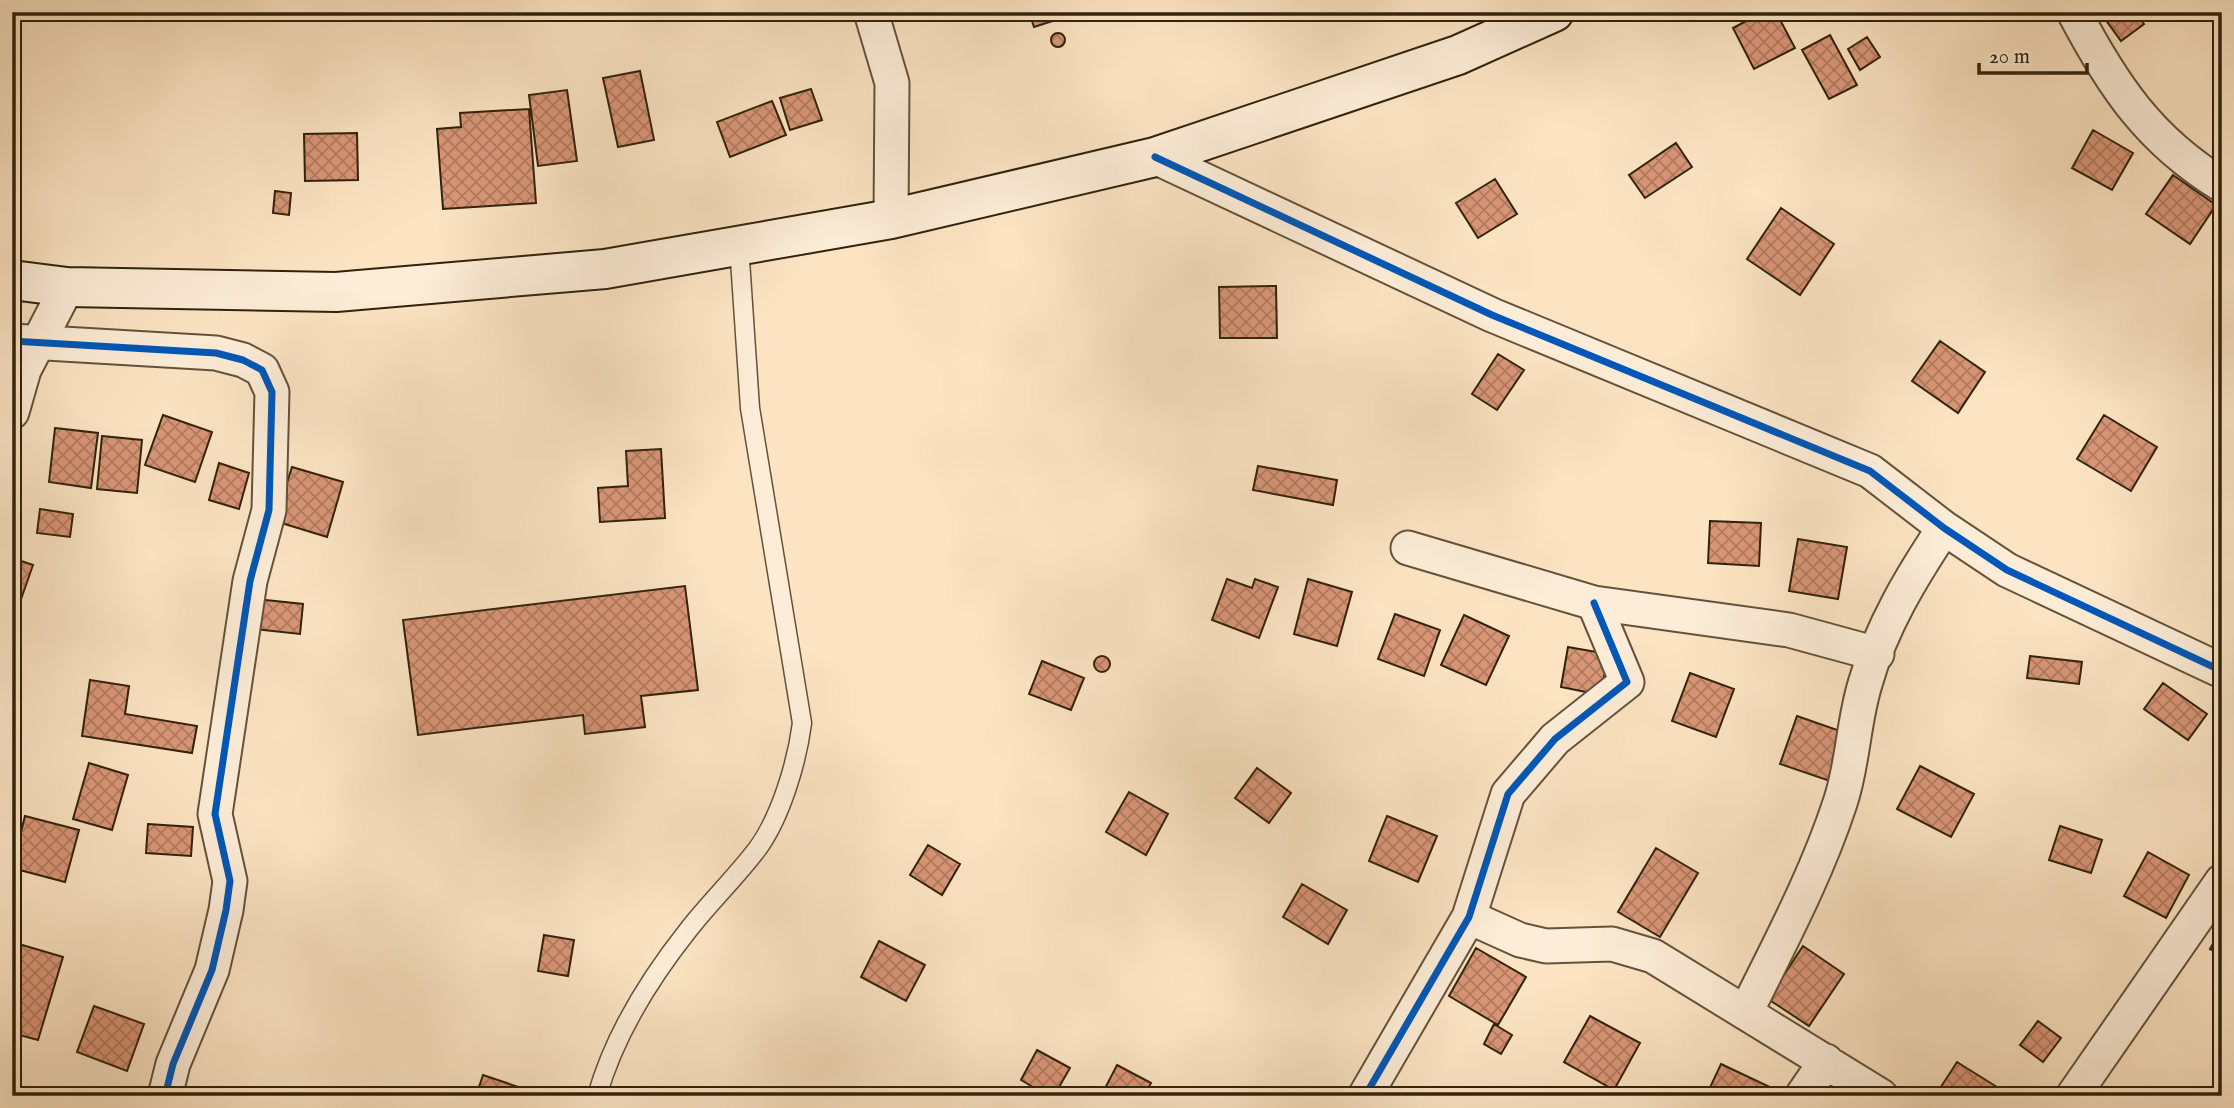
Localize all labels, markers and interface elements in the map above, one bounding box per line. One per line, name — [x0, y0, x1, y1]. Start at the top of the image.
scale bar — [1979, 32, 2087, 76]
text: 20 m — [1989, 44, 2030, 71]

